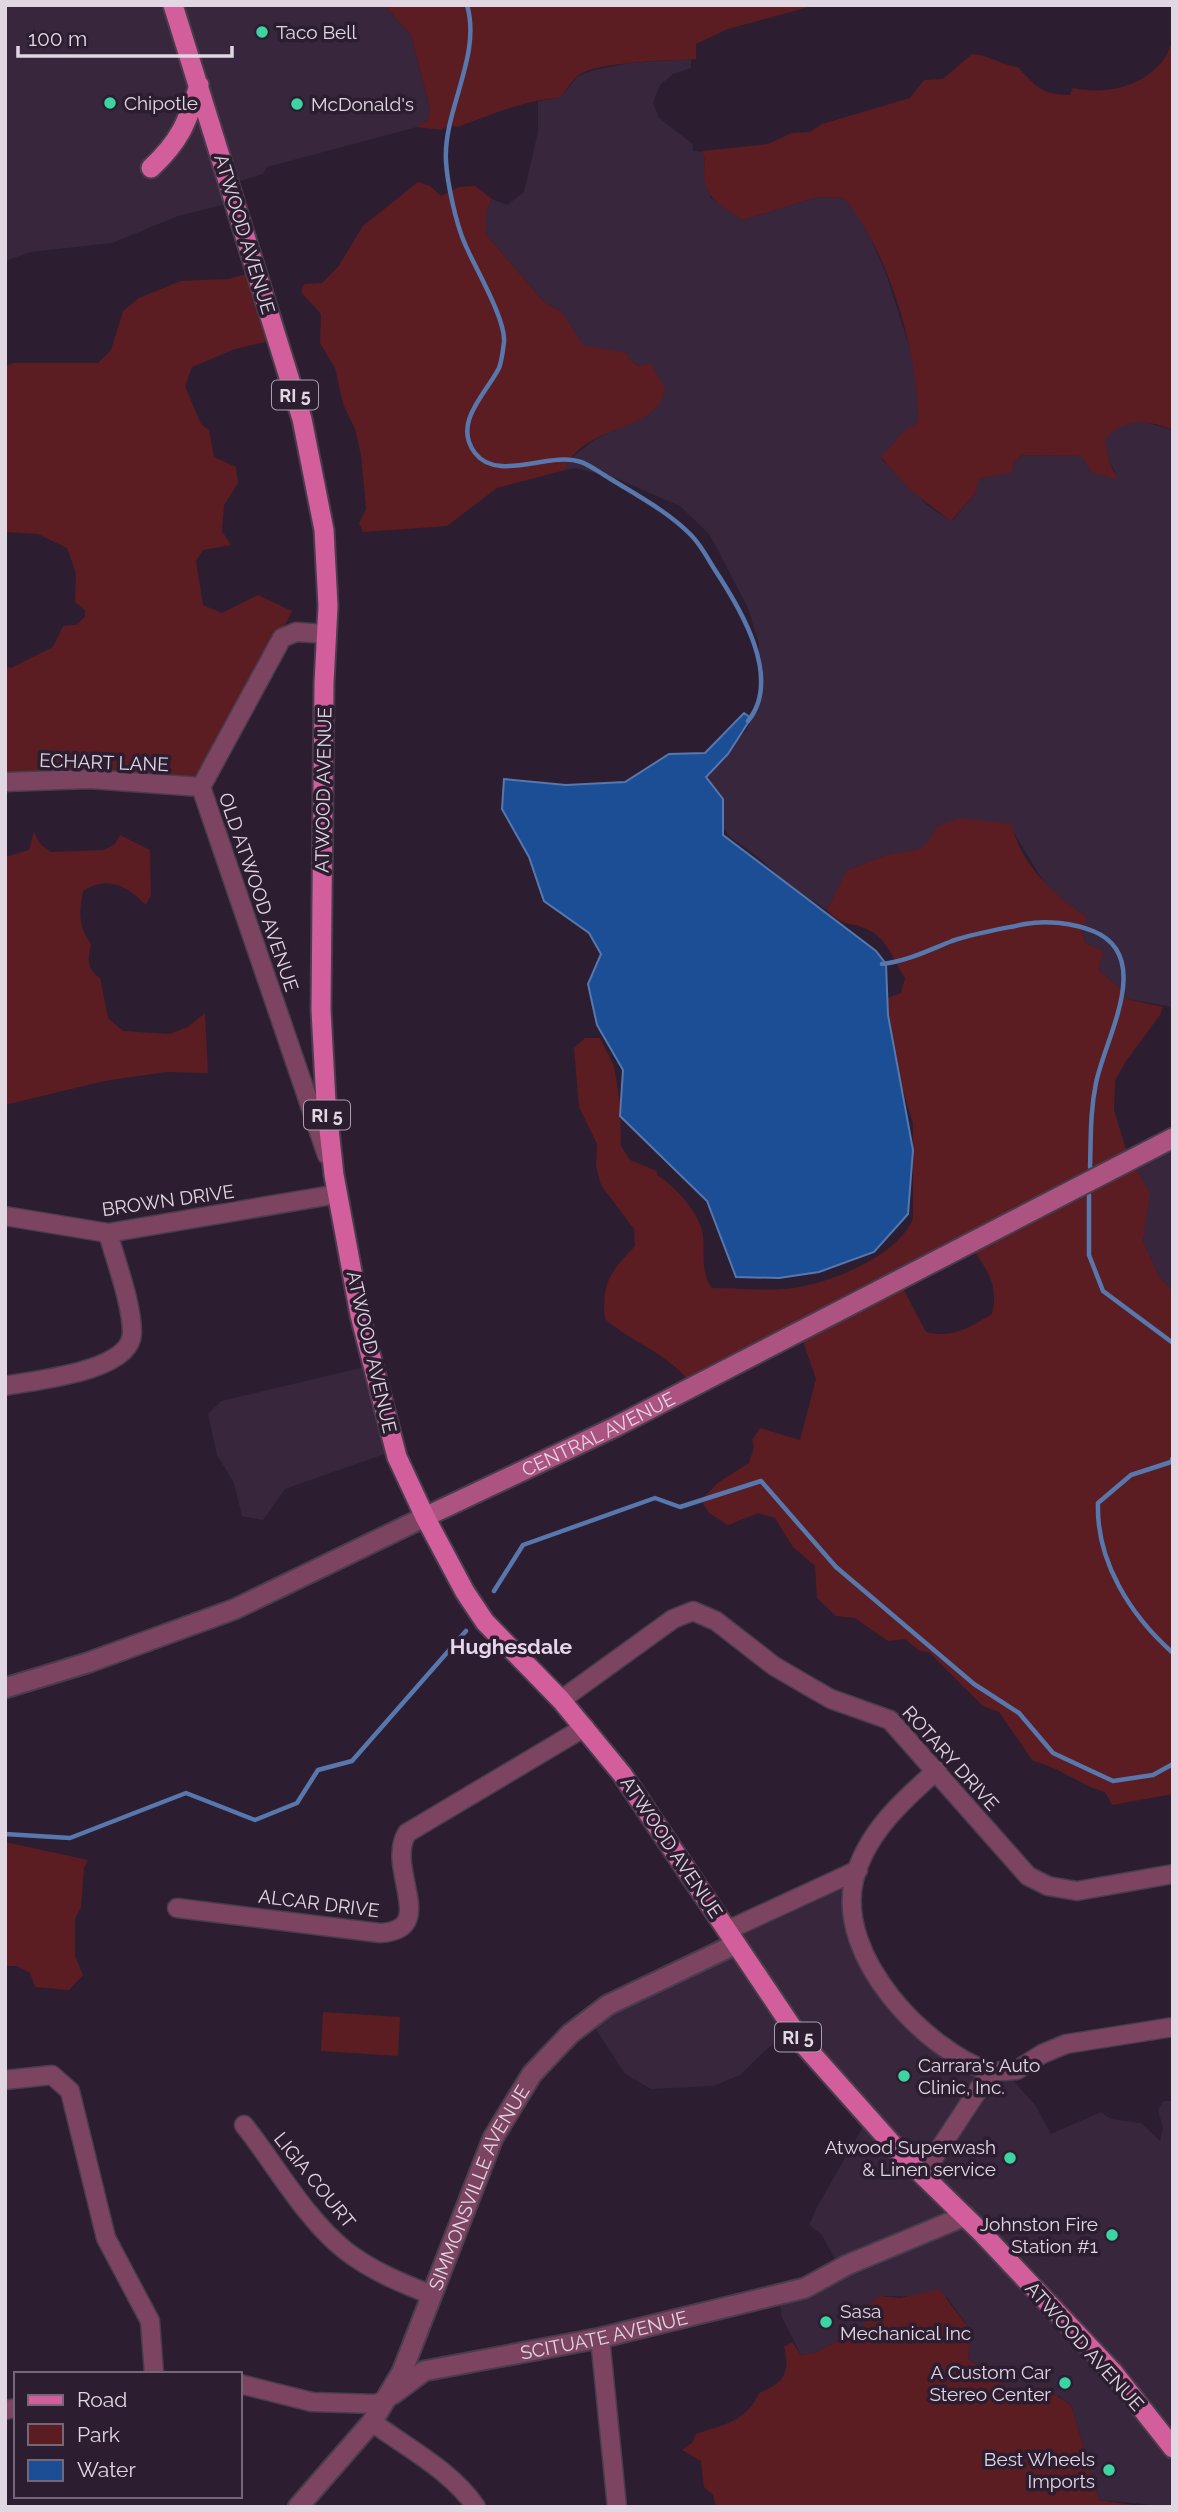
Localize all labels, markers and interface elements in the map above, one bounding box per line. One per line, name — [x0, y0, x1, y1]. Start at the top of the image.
scale bar — [18, 14, 231, 58]
place label: Taco Bell — [276, 21, 357, 43]
marker: Taco Bell — [254, 24, 270, 40]
text: 100 m — [28, 26, 87, 51]
place label: Chipotle — [124, 92, 198, 114]
place label: McDonald's — [311, 93, 414, 115]
marker: Chipotle — [102, 95, 118, 111]
marker: McDonald's — [289, 96, 305, 112]
street label: ATWOOD AVENUE — [210, 152, 280, 316]
road number: RI 5 — [272, 380, 318, 410]
street label: ATWOOD AVENUE — [311, 707, 335, 873]
street label: ECHART LANE — [39, 749, 169, 775]
street label: OLD ATWOOD AVENUE — [215, 790, 303, 994]
road number: RI 5 — [304, 1100, 350, 1130]
street label: BROWN DRIVE — [100, 1180, 236, 1220]
street label: ATWOOD AVENUE — [343, 1269, 401, 1435]
street label: CENTRAL AVENUE — [518, 1387, 678, 1481]
district label: Hughesdale — [450, 1634, 573, 1659]
street label: ROTARY DRIVE — [898, 1701, 1004, 1815]
street label: ATWOOD AVENUE — [617, 1772, 727, 1922]
street label: ALCAR DRIVE — [257, 1885, 381, 1921]
road number: RI 5 — [775, 2022, 821, 2052]
place label: Carrara's Auto Clinic, Inc. — [918, 2054, 1040, 2098]
marker: Carrara's Auto Clinic, Inc. — [896, 2068, 912, 2084]
street label: SIMMONSVILLE AVENUE — [424, 2081, 534, 2293]
street label: LIGIA COURT — [270, 2128, 360, 2233]
place label: Atwood Superwash & Linen service — [825, 2136, 996, 2180]
marker: Atwood Superwash & Linen service — [1002, 2150, 1018, 2166]
place label: Johnston Fire Station #1 — [980, 2213, 1098, 2257]
marker: Johnston Fire Station #1 — [1104, 2227, 1120, 2243]
street label: ATWOOD AVENUE — [1021, 2277, 1149, 2415]
place label: Sasa Mechanical Inc — [840, 2300, 971, 2344]
street label: SCITUATE AVENUE — [518, 2306, 690, 2364]
marker: Sasa Mechanical Inc — [818, 2314, 834, 2330]
place label: A Custom Car Stereo Center — [929, 2361, 1051, 2405]
legend — [14, 2372, 242, 2498]
marker: A Custom Car Stereo Center — [1057, 2375, 1073, 2391]
text: Road — [77, 2387, 127, 2412]
text: Park — [77, 2422, 120, 2447]
place label: Best Wheels Imports — [984, 2448, 1095, 2492]
text: Water — [77, 2457, 136, 2482]
marker: Best Wheels Imports — [1101, 2462, 1117, 2478]

